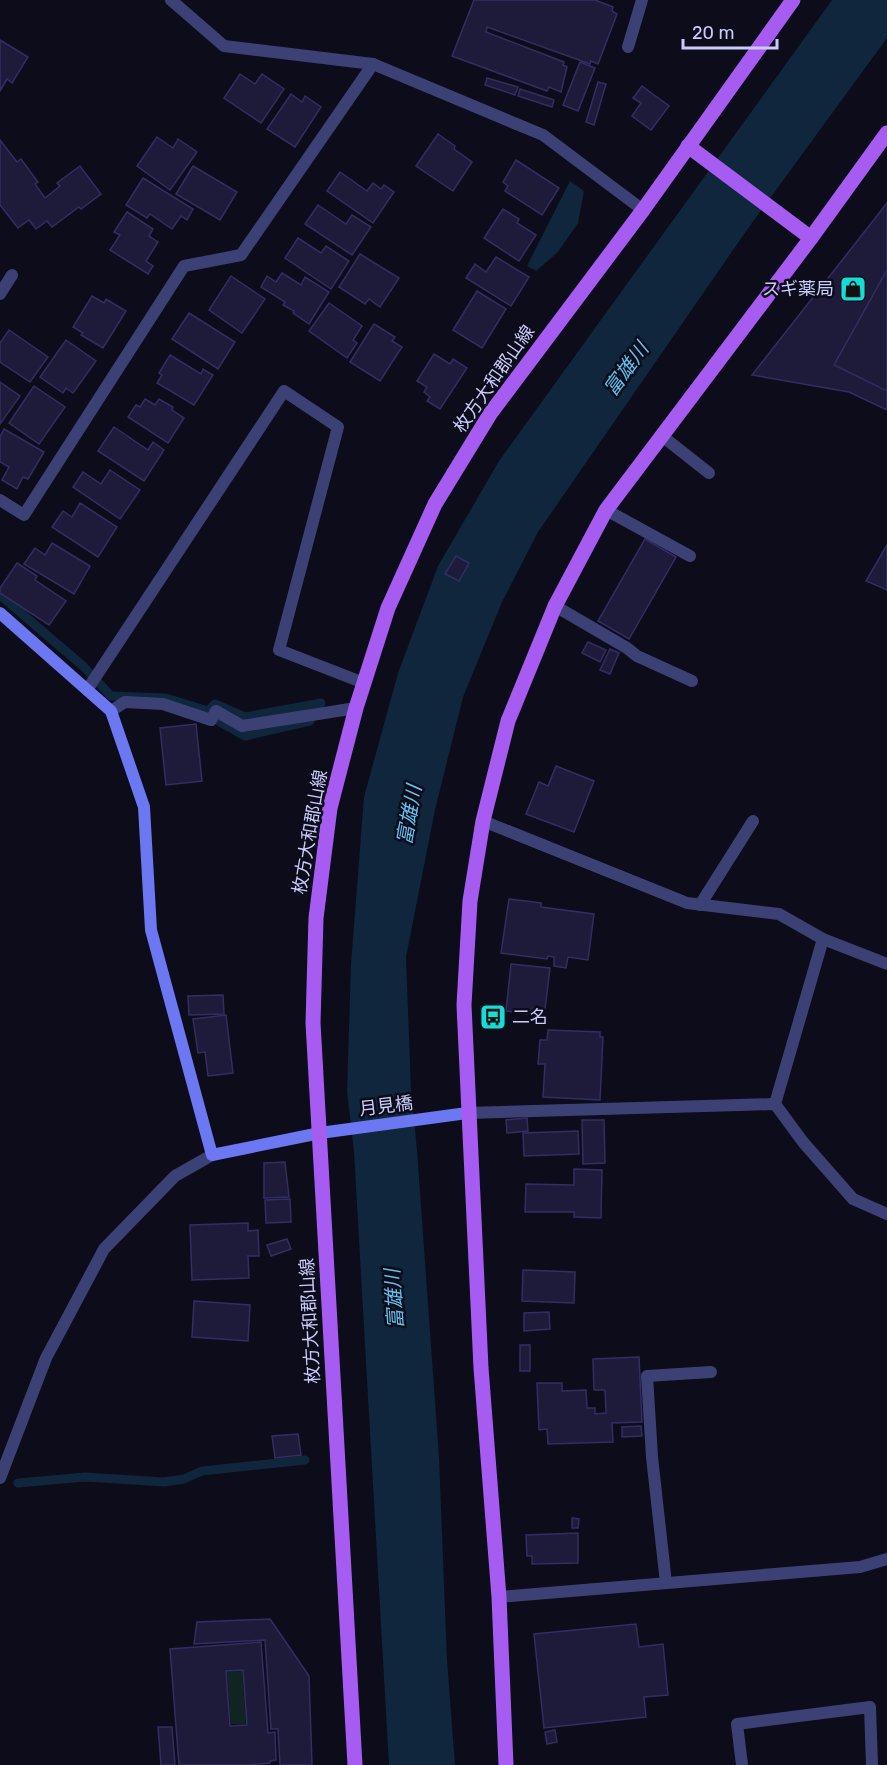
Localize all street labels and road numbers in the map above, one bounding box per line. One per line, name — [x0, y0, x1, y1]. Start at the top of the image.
street label: 枚方大和郡山線 — [449, 321, 539, 437]
street label: 枚方大和郡山線 — [288, 768, 332, 896]
street label: 月見橋 — [358, 1092, 414, 1120]
street label: 枚方大和郡山線 — [296, 1258, 324, 1384]

